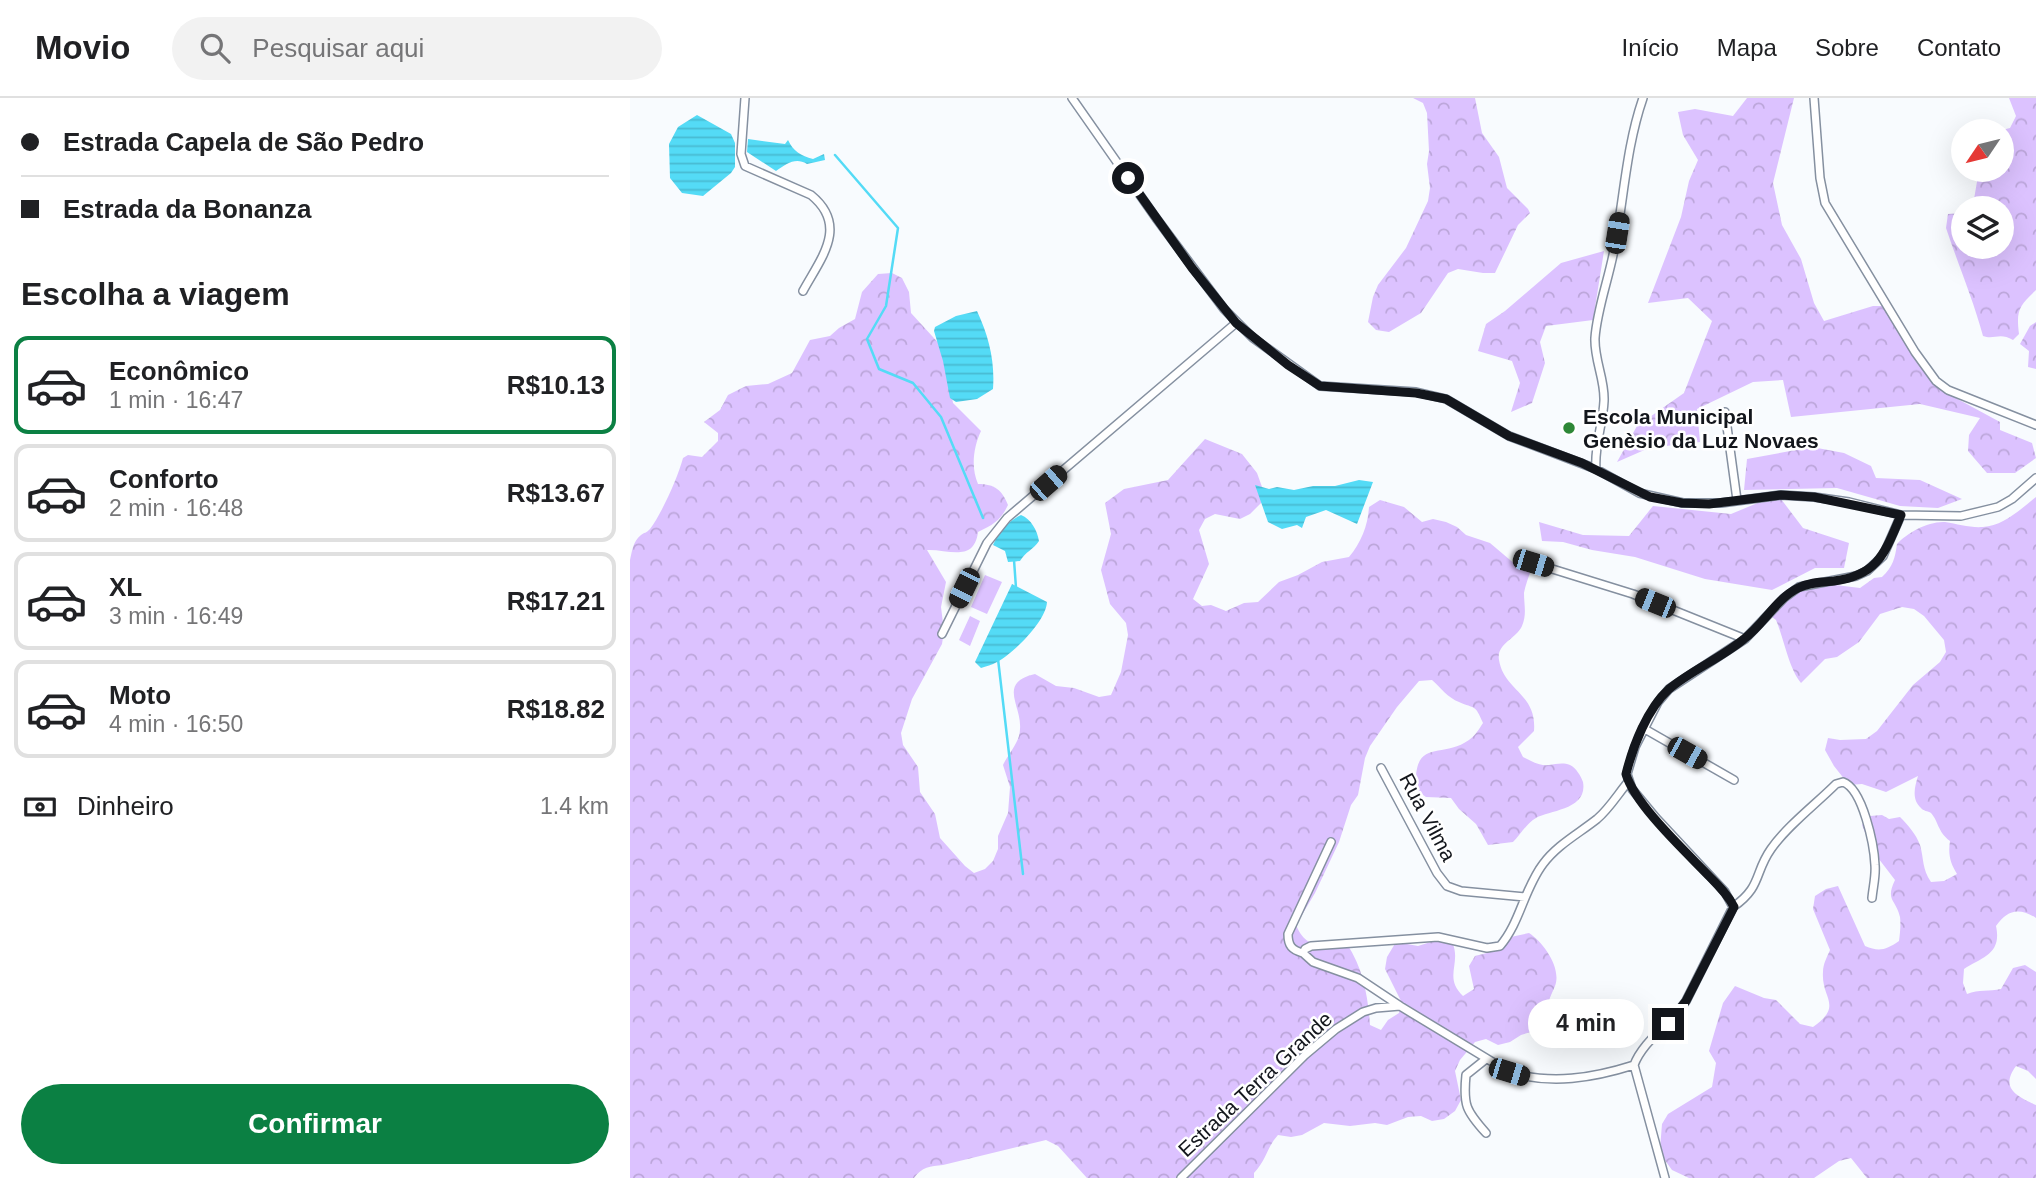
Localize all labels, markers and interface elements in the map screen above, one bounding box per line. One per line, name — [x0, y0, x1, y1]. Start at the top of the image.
search box — [172, 17, 662, 80]
text: Movio — [35, 29, 130, 66]
icon: search — [196, 29, 234, 67]
text: Pesquisar aqui — [252, 33, 424, 63]
text: Início — [1621, 34, 1679, 61]
text: Mapa — [1717, 34, 1777, 61]
text: Sobre — [1815, 34, 1879, 61]
text: Contato — [1917, 34, 2001, 61]
north arrow — [1951, 119, 2014, 182]
map controls — [1951, 119, 2014, 259]
text: Estrada Capela de São Pedro — [63, 127, 424, 157]
route start — [1112, 162, 1144, 194]
text: Estrada da Bonanza — [63, 194, 312, 224]
button: layers — [1951, 196, 2014, 259]
car — [1604, 211, 1631, 255]
text: Escolha a viagem — [21, 276, 290, 312]
icon: car — [25, 354, 88, 417]
text: Econômico — [109, 356, 249, 386]
text: R$10.13 — [507, 370, 605, 400]
text: 1 min · 16:47 — [109, 387, 243, 413]
place label: Escola Municipal Genèsio da Luz Novaes — [1583, 405, 1819, 452]
marker: Escola Municipal Genèsio da Luz Novaes — [1561, 420, 1577, 436]
car — [1026, 461, 1071, 505]
icon: car — [25, 462, 88, 525]
text: Conforto — [109, 464, 219, 494]
text: R$13.67 — [507, 478, 605, 508]
text: 2 min · 16:48 — [109, 495, 243, 521]
car — [1510, 547, 1557, 579]
car — [946, 565, 983, 611]
icon: car — [25, 570, 88, 633]
text: XL — [109, 572, 142, 602]
car — [1632, 585, 1679, 621]
text: R$17.21 — [507, 586, 605, 616]
text: 3 min · 16:49 — [109, 603, 243, 629]
icon: car — [25, 678, 88, 741]
text: Moto — [109, 680, 171, 710]
text: R$18.82 — [507, 694, 605, 724]
text: 4 min · 16:50 — [109, 711, 243, 737]
car — [1664, 734, 1711, 772]
street label: Rua Vilma — [1395, 769, 1461, 865]
icon: cash — [21, 788, 59, 826]
text: Dinheiro — [77, 791, 174, 821]
text: 1.4 km — [540, 793, 609, 819]
callout: 4 min — [1528, 1000, 1644, 1048]
street label: Estrada Terra Grande — [1173, 1007, 1337, 1161]
route end — [1652, 1008, 1684, 1040]
text: 4 min — [1556, 1010, 1616, 1036]
car — [1486, 1056, 1533, 1088]
button: Confirmar — [21, 1084, 609, 1164]

